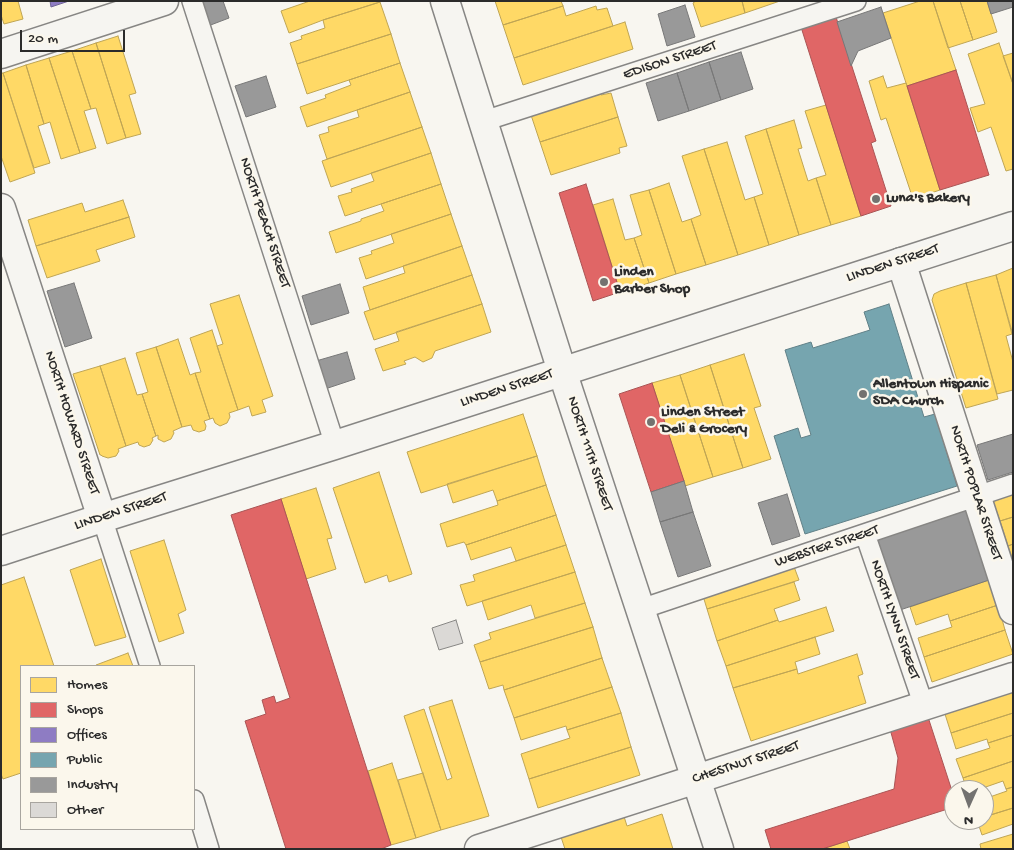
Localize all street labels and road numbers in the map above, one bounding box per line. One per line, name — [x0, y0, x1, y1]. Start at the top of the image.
street label: EDISON STREET — [621, 37, 719, 85]
street label: NORTH PEACH STREET — [234, 155, 294, 291]
street label: LINDEN STREET — [844, 241, 942, 287]
street label: NORTH HOWARD STREET — [39, 349, 103, 497]
street label: LINDEN STREET — [458, 366, 556, 412]
street label: NORTH 11TH STREET — [562, 394, 616, 514]
street label: NORTH POPLAR STREET — [945, 423, 1005, 563]
street label: LINDEN STREET — [72, 489, 170, 535]
street label: WEBSTER STREET — [773, 522, 881, 572]
street label: NORTH LYNN STREET — [865, 558, 923, 682]
street label: CHESTNUT STREET — [690, 737, 802, 789]

